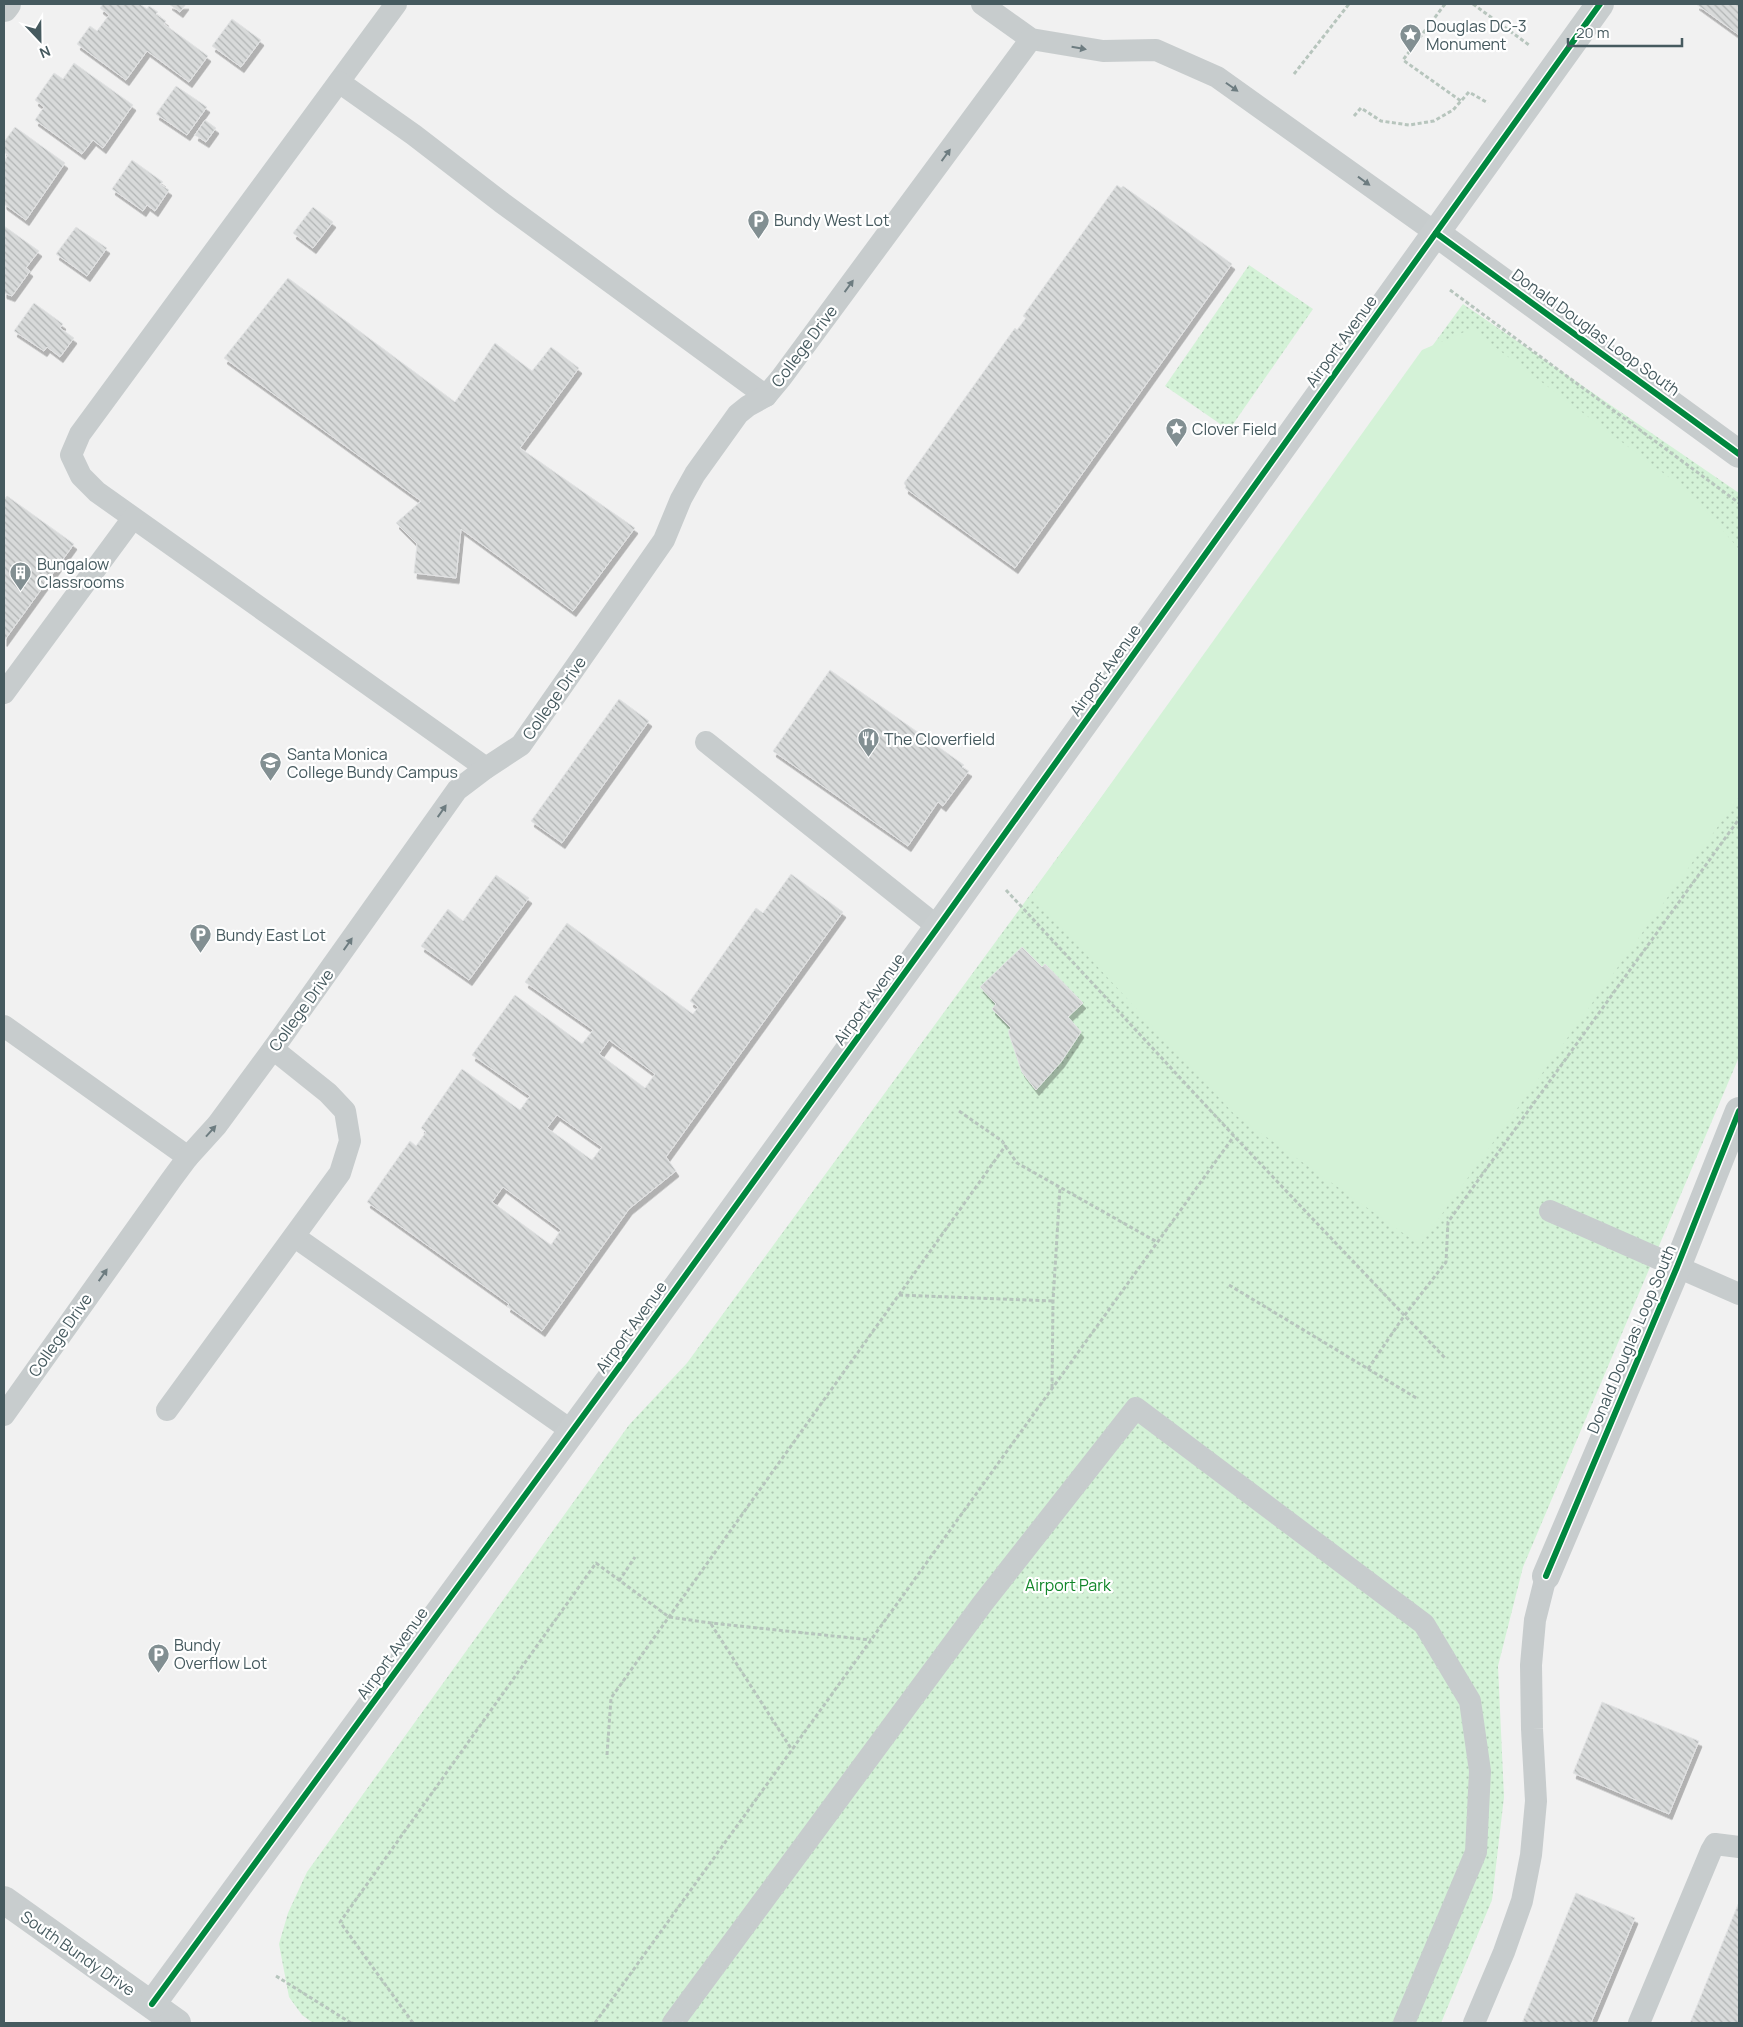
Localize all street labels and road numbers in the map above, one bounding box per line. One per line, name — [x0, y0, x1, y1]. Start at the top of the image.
street label: Donald Douglas Loop South — [1507, 263, 1685, 401]
street label: Airport Avenue — [1300, 291, 1382, 391]
street label: College Drive — [766, 301, 842, 391]
street label: Airport Avenue — [1064, 620, 1146, 720]
street label: College Drive — [517, 652, 591, 744]
street label: Airport Avenue — [828, 949, 910, 1049]
street label: College Drive — [264, 964, 338, 1056]
street label: Donald Douglas Loop South — [1581, 1241, 1681, 1437]
street label: Airport Avenue — [590, 1277, 672, 1377]
street label: College Drive — [23, 1289, 97, 1381]
street label: Airport Avenue — [351, 1603, 433, 1703]
street label: South Bundy Drive — [16, 1905, 140, 2001]

